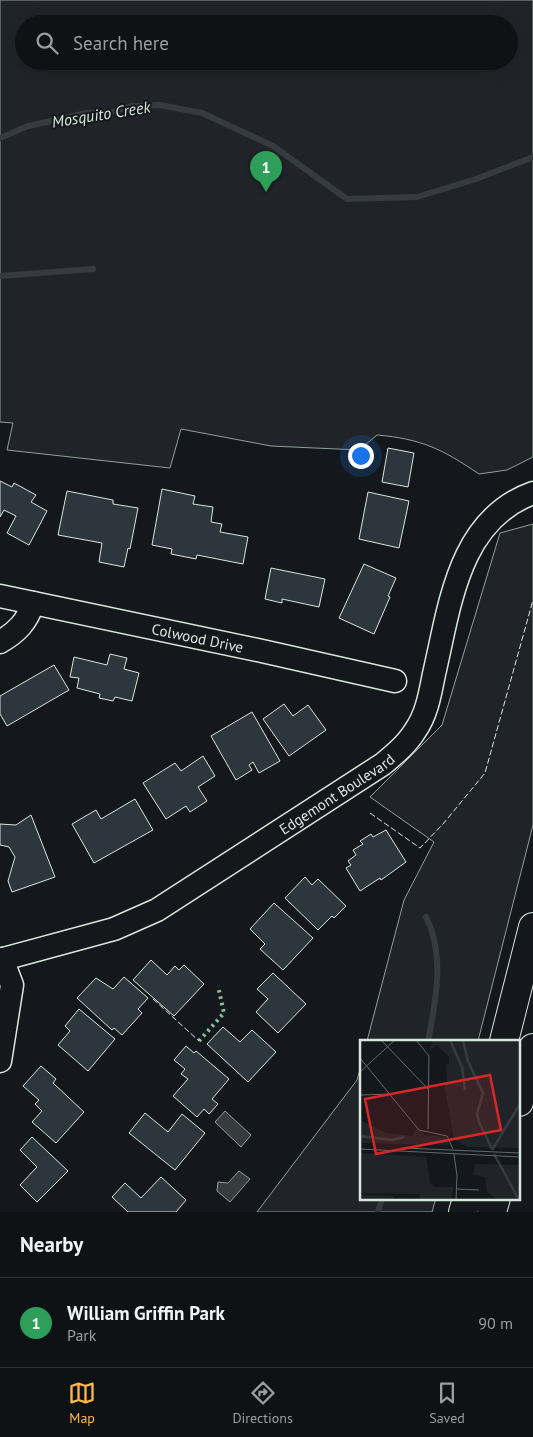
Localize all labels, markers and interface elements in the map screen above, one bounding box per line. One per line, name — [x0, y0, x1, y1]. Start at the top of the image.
search box — [15, 15, 518, 70]
icon: search — [33, 29, 61, 57]
text: Search here — [73, 31, 169, 55]
water label: Mosquito Creek — [50, 96, 152, 132]
pin: 1 — [250, 151, 282, 192]
your location — [348, 443, 374, 469]
street label: Colwood Drive — [150, 619, 245, 656]
street label: Edgemont Boulevard — [275, 749, 398, 838]
inset map — [360, 1040, 520, 1200]
text: Nearby — [20, 1231, 83, 1258]
text: William Griffin Park — [67, 1301, 225, 1325]
text: 1 — [31, 1313, 41, 1333]
text: 90 m — [478, 1313, 513, 1333]
text: Park — [67, 1325, 96, 1345]
tab: Map — [68, 1379, 96, 1427]
tab: Directions — [232, 1379, 293, 1427]
tab: Saved — [429, 1379, 465, 1427]

